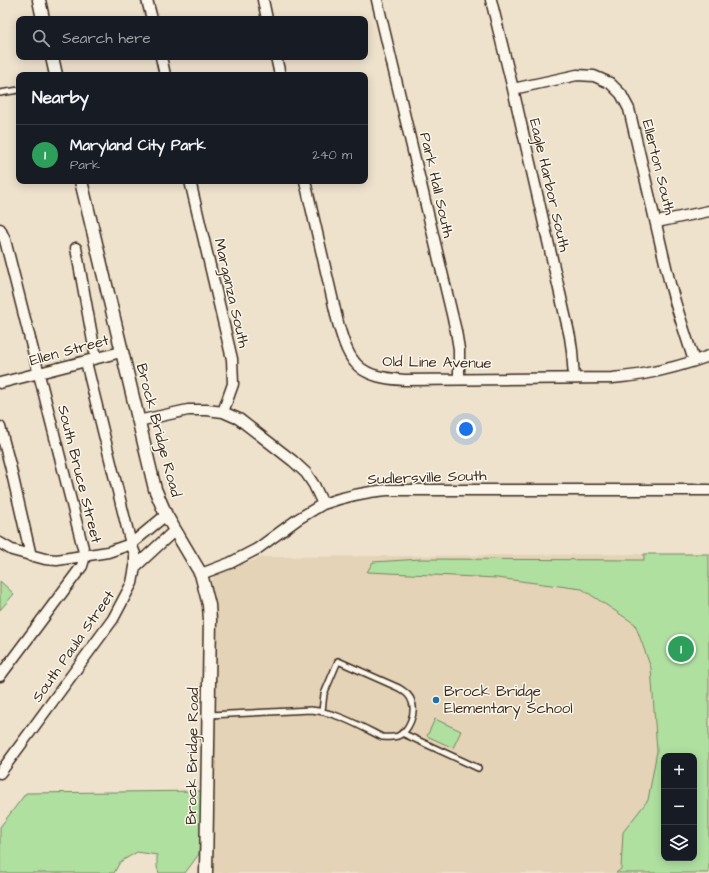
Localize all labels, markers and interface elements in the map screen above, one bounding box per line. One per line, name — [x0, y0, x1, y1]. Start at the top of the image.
search box — [16, 16, 368, 60]
icon: search — [30, 27, 52, 49]
text: Search here — [62, 28, 151, 49]
text: Nearby — [32, 86, 89, 110]
street label: Eagle Harbor South — [523, 116, 575, 255]
street label: Ellerton South — [637, 117, 681, 217]
street label: Park Hall South — [414, 130, 459, 240]
text: Maryland City Park — [70, 135, 206, 156]
text: 1 — [44, 146, 46, 164]
text: 240 m — [312, 146, 352, 164]
text: Park — [70, 156, 100, 174]
street label: Marganza South — [208, 236, 254, 351]
street label: Ellen Street — [27, 330, 111, 371]
street label: Old Line Avenue — [382, 351, 492, 374]
street label: Brock Bridge Road — [130, 361, 187, 500]
street label: South Bruce Street — [52, 403, 107, 545]
your location — [456, 419, 476, 439]
street label: Sudlersville South — [367, 465, 488, 490]
street label: South Paula Street — [27, 586, 120, 706]
pin: 1 — [668, 634, 694, 664]
place label: Brock Bridge Elementary School — [444, 681, 573, 720]
street label: Brock Bridge Road — [181, 687, 205, 825]
marker: Brock Bridge Elementary School — [431, 695, 441, 705]
map controls — [661, 753, 697, 861]
button: + — [661, 753, 697, 789]
button: − — [661, 789, 697, 825]
button: layers — [661, 825, 697, 861]

